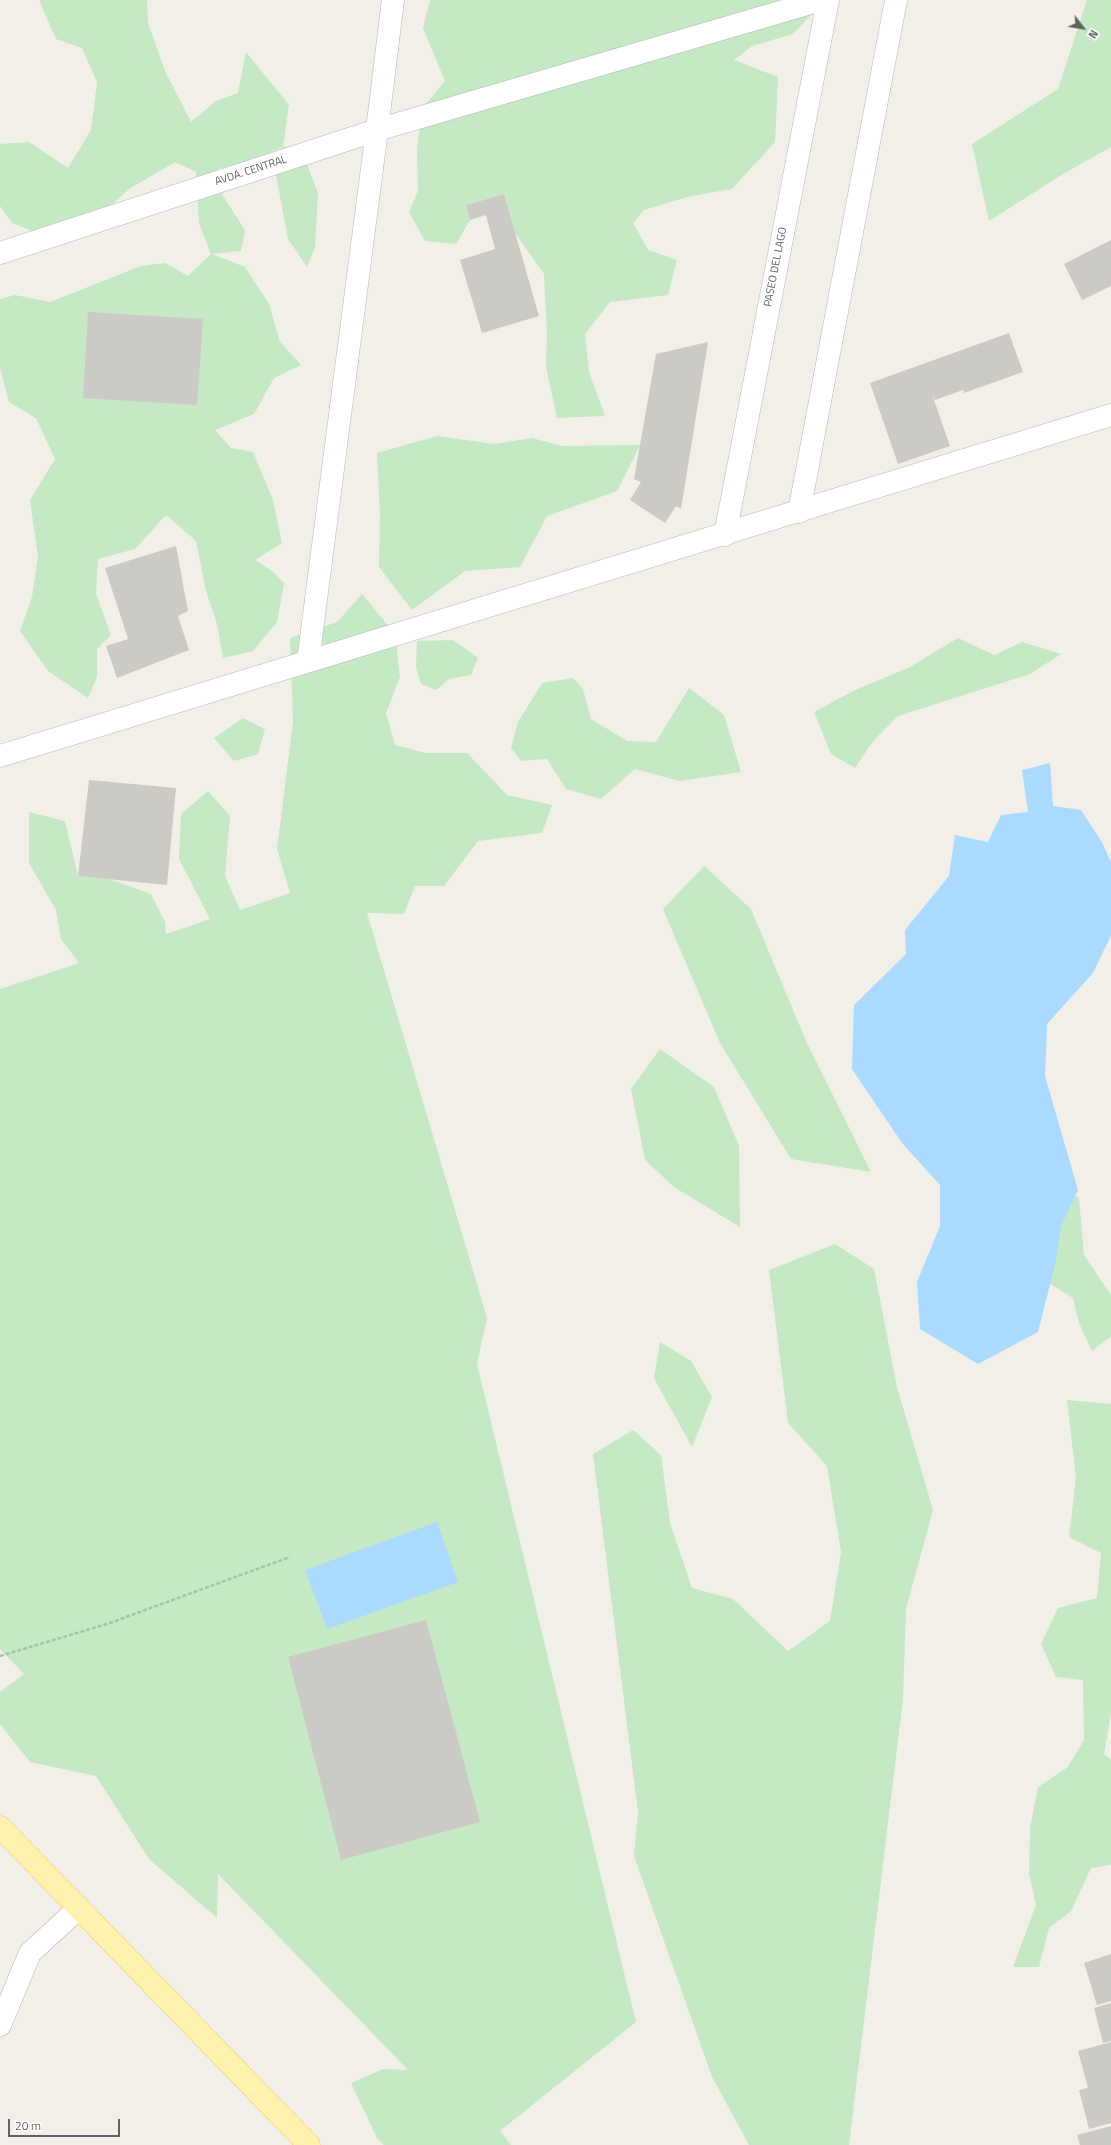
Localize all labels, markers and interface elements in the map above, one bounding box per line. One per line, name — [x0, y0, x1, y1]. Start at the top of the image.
north arrow — [1063, 8, 1103, 48]
text: N — [1084, 27, 1102, 42]
street label: AVDA. CENTRAL — [213, 153, 289, 189]
street label: PASEO DEL LAGO — [762, 226, 790, 308]
scale bar — [10, 2111, 122, 2137]
text: 20 m — [15, 2116, 41, 2135]

